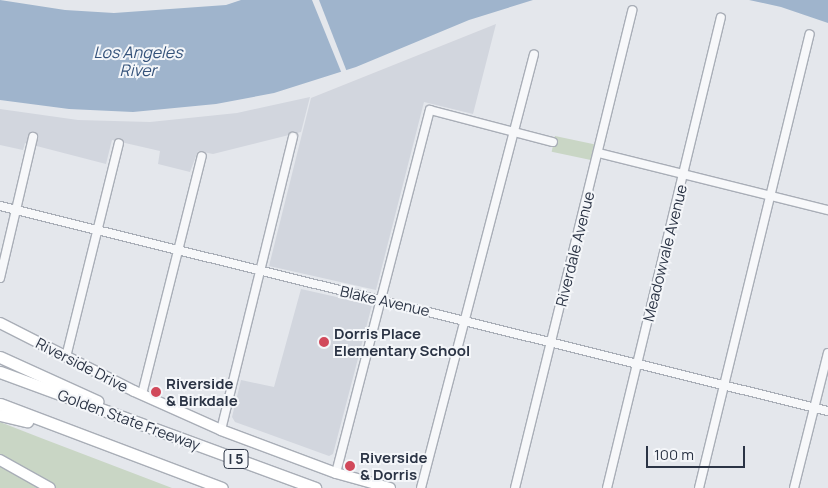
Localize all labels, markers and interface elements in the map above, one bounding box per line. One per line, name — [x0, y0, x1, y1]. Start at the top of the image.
water label: Los Angeles River — [93, 42, 183, 80]
street label: Meadowvale Avenue — [639, 183, 691, 323]
street label: Riverdale Avenue — [552, 190, 598, 308]
street label: Blake Avenue — [338, 282, 432, 320]
place label: Dorris Place Elementary School — [334, 324, 470, 359]
street label: Riverside Drive — [33, 334, 131, 396]
marker: Dorris Place Elementary School — [318, 336, 330, 348]
place label: Riverside & Birkdale — [166, 374, 238, 409]
street label: Golden State Freeway — [55, 386, 203, 454]
marker: Riverside & Birkdale — [150, 386, 162, 398]
scale bar — [648, 436, 747, 468]
text: 100 m — [654, 444, 694, 465]
road number: I 5 — [224, 448, 248, 470]
place label: Riverside & Dorris — [360, 448, 427, 483]
marker: Riverside & Dorris — [344, 460, 356, 472]

